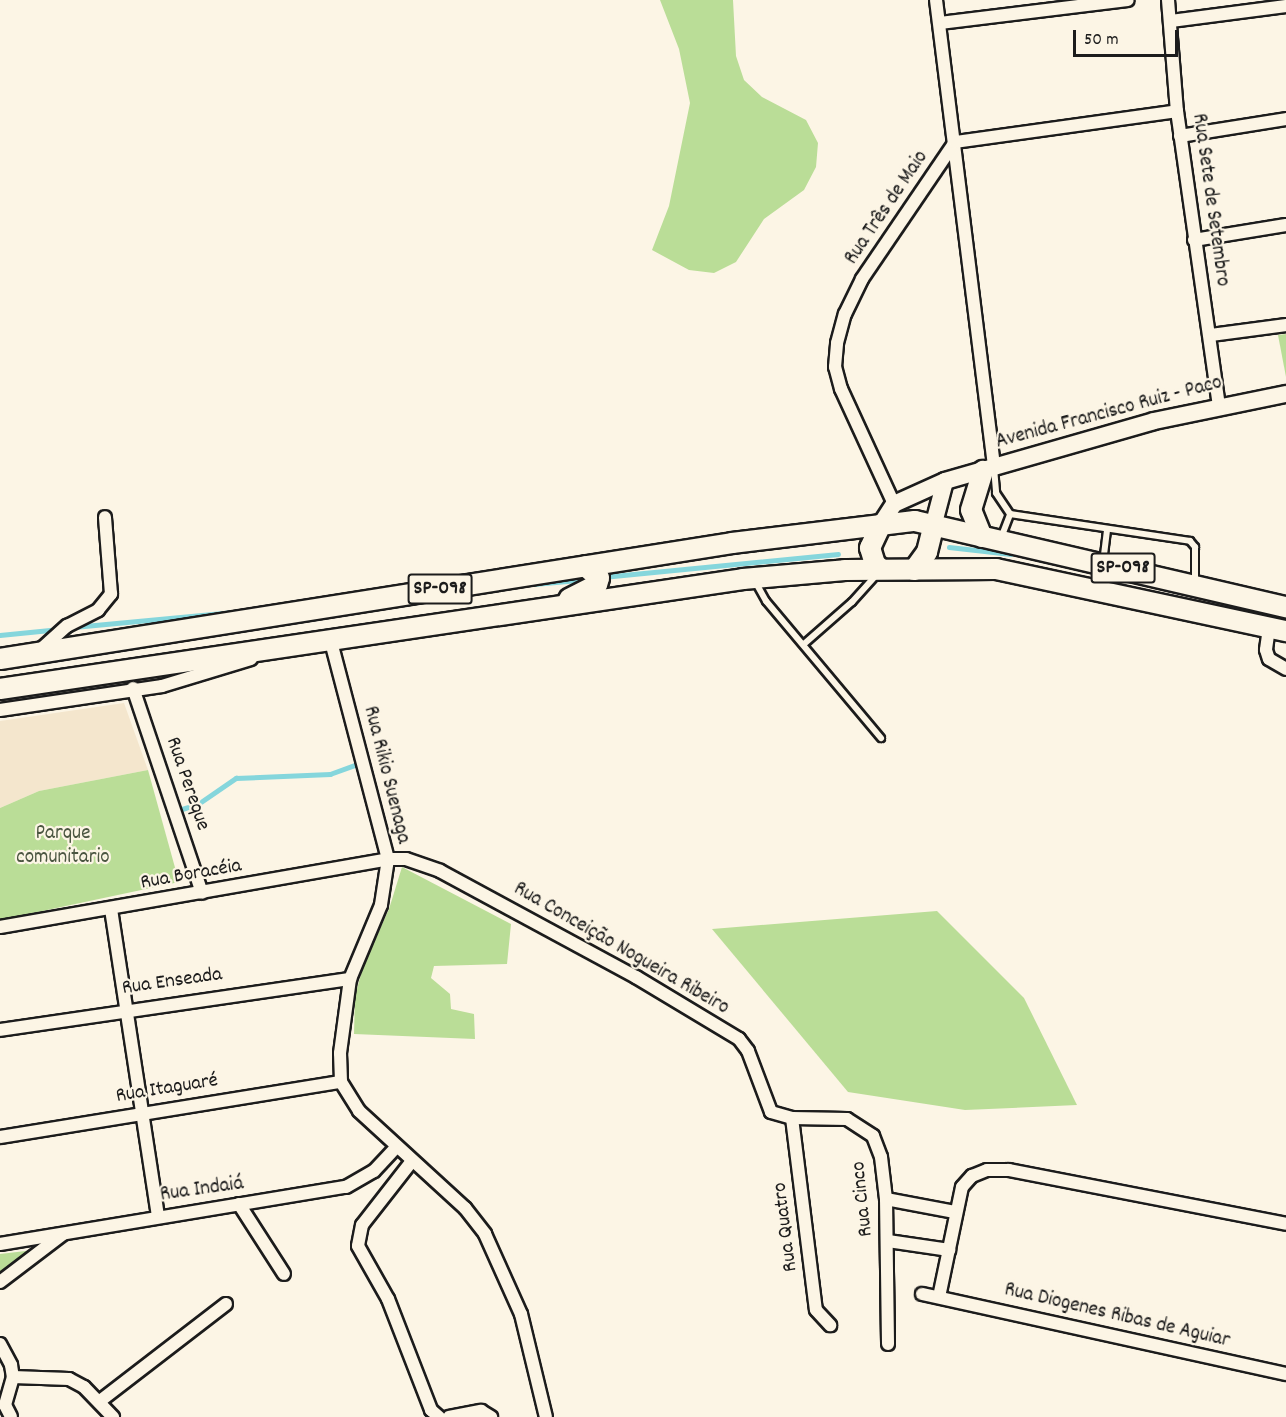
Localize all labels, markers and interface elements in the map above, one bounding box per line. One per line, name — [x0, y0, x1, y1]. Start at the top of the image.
scale bar — [1076, 18, 1181, 56]
text: 50 m — [1084, 28, 1119, 53]
street label: Rua Sete de Setembro — [1185, 112, 1235, 288]
street label: Rua Três de Maio — [840, 146, 934, 270]
street label: Avenida Francisco Ruiz - Paco — [993, 371, 1225, 455]
road number: SP-098 — [1090, 551, 1156, 585]
road number: SP-098 — [407, 572, 473, 606]
street label: Rua Rikio Suenaga — [357, 704, 415, 846]
street label: Rua Pereque — [159, 734, 215, 834]
park label: Parque comunitario — [16, 821, 110, 871]
street label: Rua Boracéia — [139, 854, 243, 896]
street label: Rua Conceição Nogueira Ribeiro — [509, 877, 733, 1021]
street label: Rua Enseada — [120, 963, 224, 1001]
street label: Rua Itaguaré — [114, 1069, 220, 1109]
street label: Rua Cinco — [847, 1160, 879, 1238]
street label: Rua Indaiá — [159, 1172, 245, 1208]
street label: Rua Quatro — [768, 1181, 804, 1273]
street label: Rua Diogenes Ribas de Aguiar — [1002, 1278, 1232, 1354]

